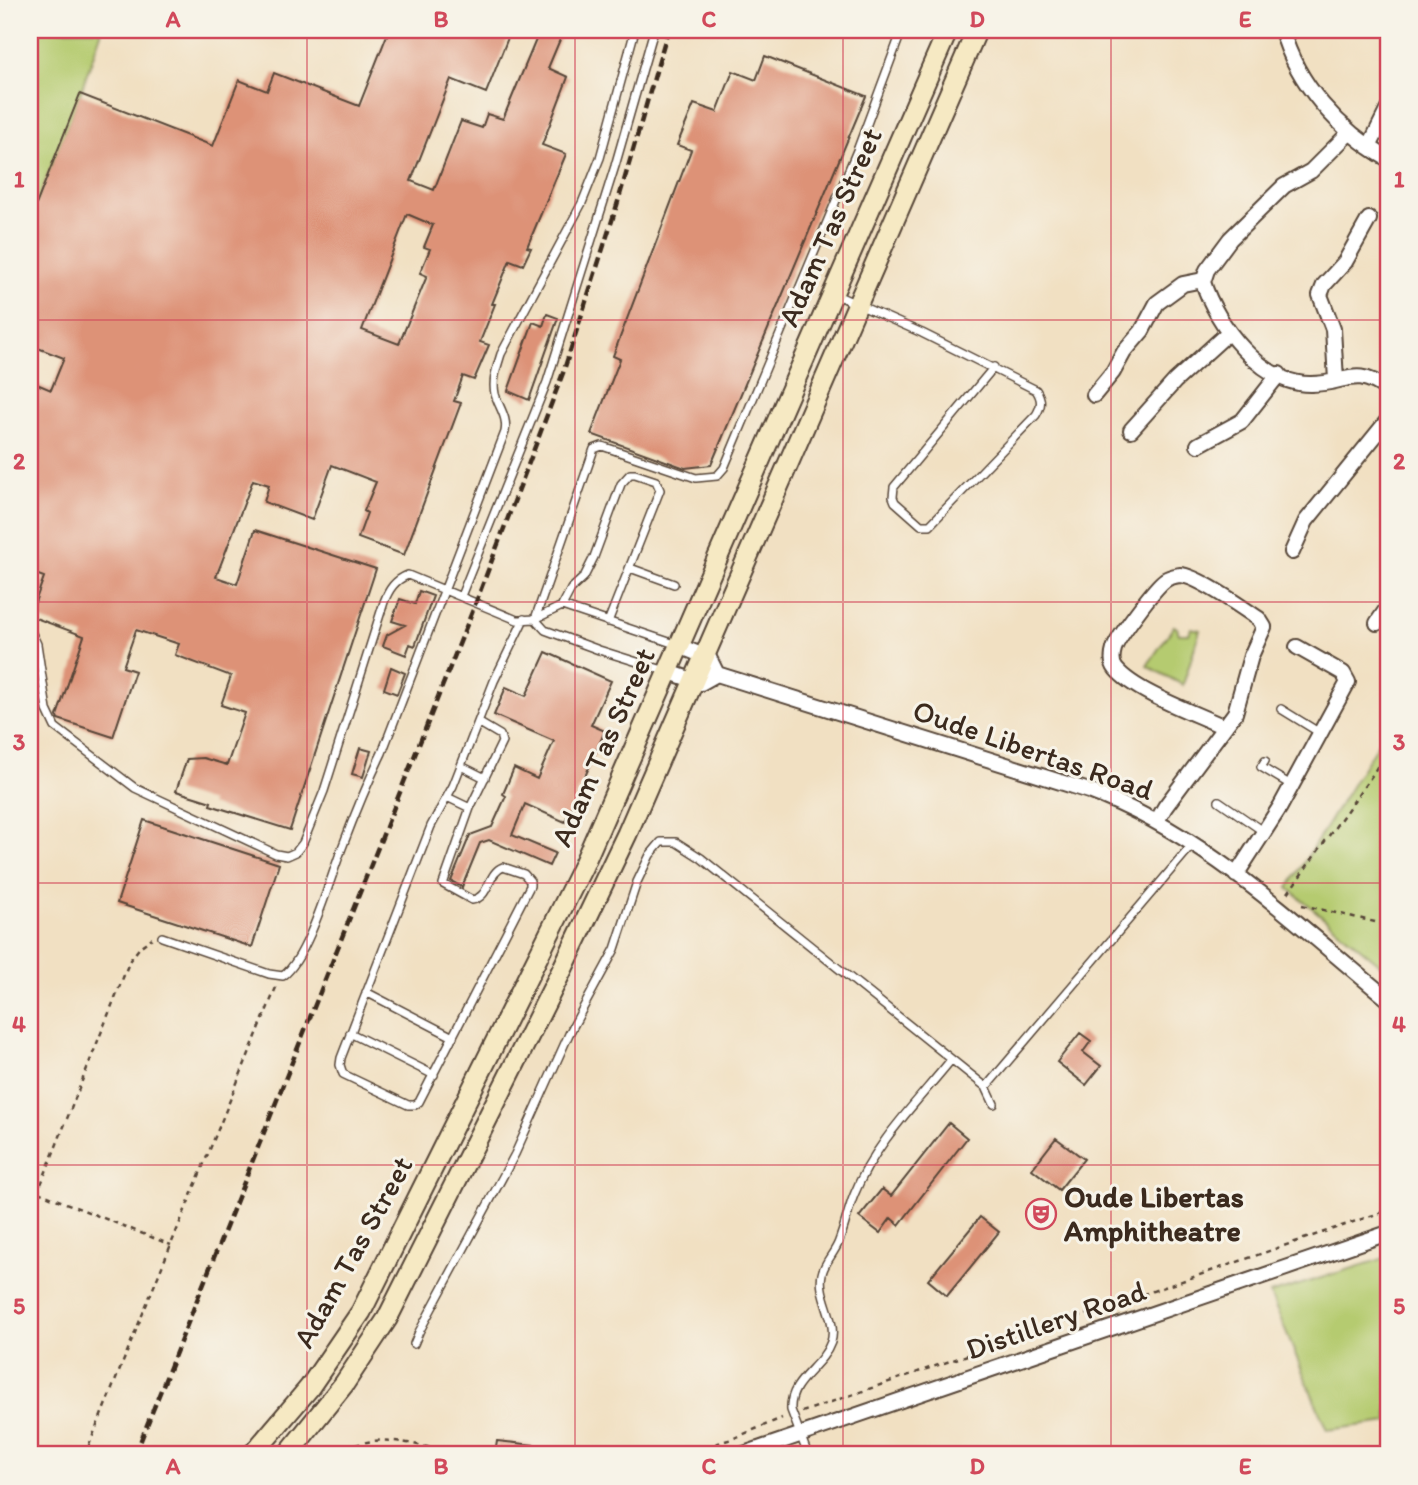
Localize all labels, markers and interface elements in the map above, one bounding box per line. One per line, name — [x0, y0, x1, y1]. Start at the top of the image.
text: A — [165, 5, 181, 33]
text: B — [434, 5, 449, 33]
text: C — [702, 5, 717, 33]
text: D — [969, 5, 985, 33]
text: E — [1239, 5, 1252, 33]
street label: Adam Tas Street — [769, 122, 890, 332]
text: 1 — [14, 165, 25, 193]
text: 1 — [1394, 165, 1405, 193]
text: 2 — [13, 447, 26, 475]
text: 2 — [1393, 447, 1406, 475]
street label: Adam Tas Street — [542, 642, 663, 852]
street label: Oude Libertas Road — [908, 691, 1158, 808]
text: 3 — [13, 728, 26, 756]
text: 3 — [1393, 728, 1406, 756]
text: 4 — [12, 1010, 26, 1038]
text: 4 — [1392, 1010, 1406, 1038]
street label: Adam Tas Street — [285, 1149, 421, 1354]
place label: Oude Libertas Amphitheatre — [1063, 1178, 1244, 1249]
theatre icon: Oude Libertas Amphitheatre — [1024, 1197, 1058, 1231]
street label: Distillery Road — [961, 1271, 1151, 1368]
text: 5 — [13, 1292, 25, 1320]
text: 5 — [1393, 1292, 1405, 1320]
text: A — [165, 1452, 181, 1480]
text: B — [434, 1452, 449, 1480]
text: C — [702, 1452, 717, 1480]
text: D — [969, 1452, 985, 1480]
text: E — [1239, 1452, 1252, 1480]

